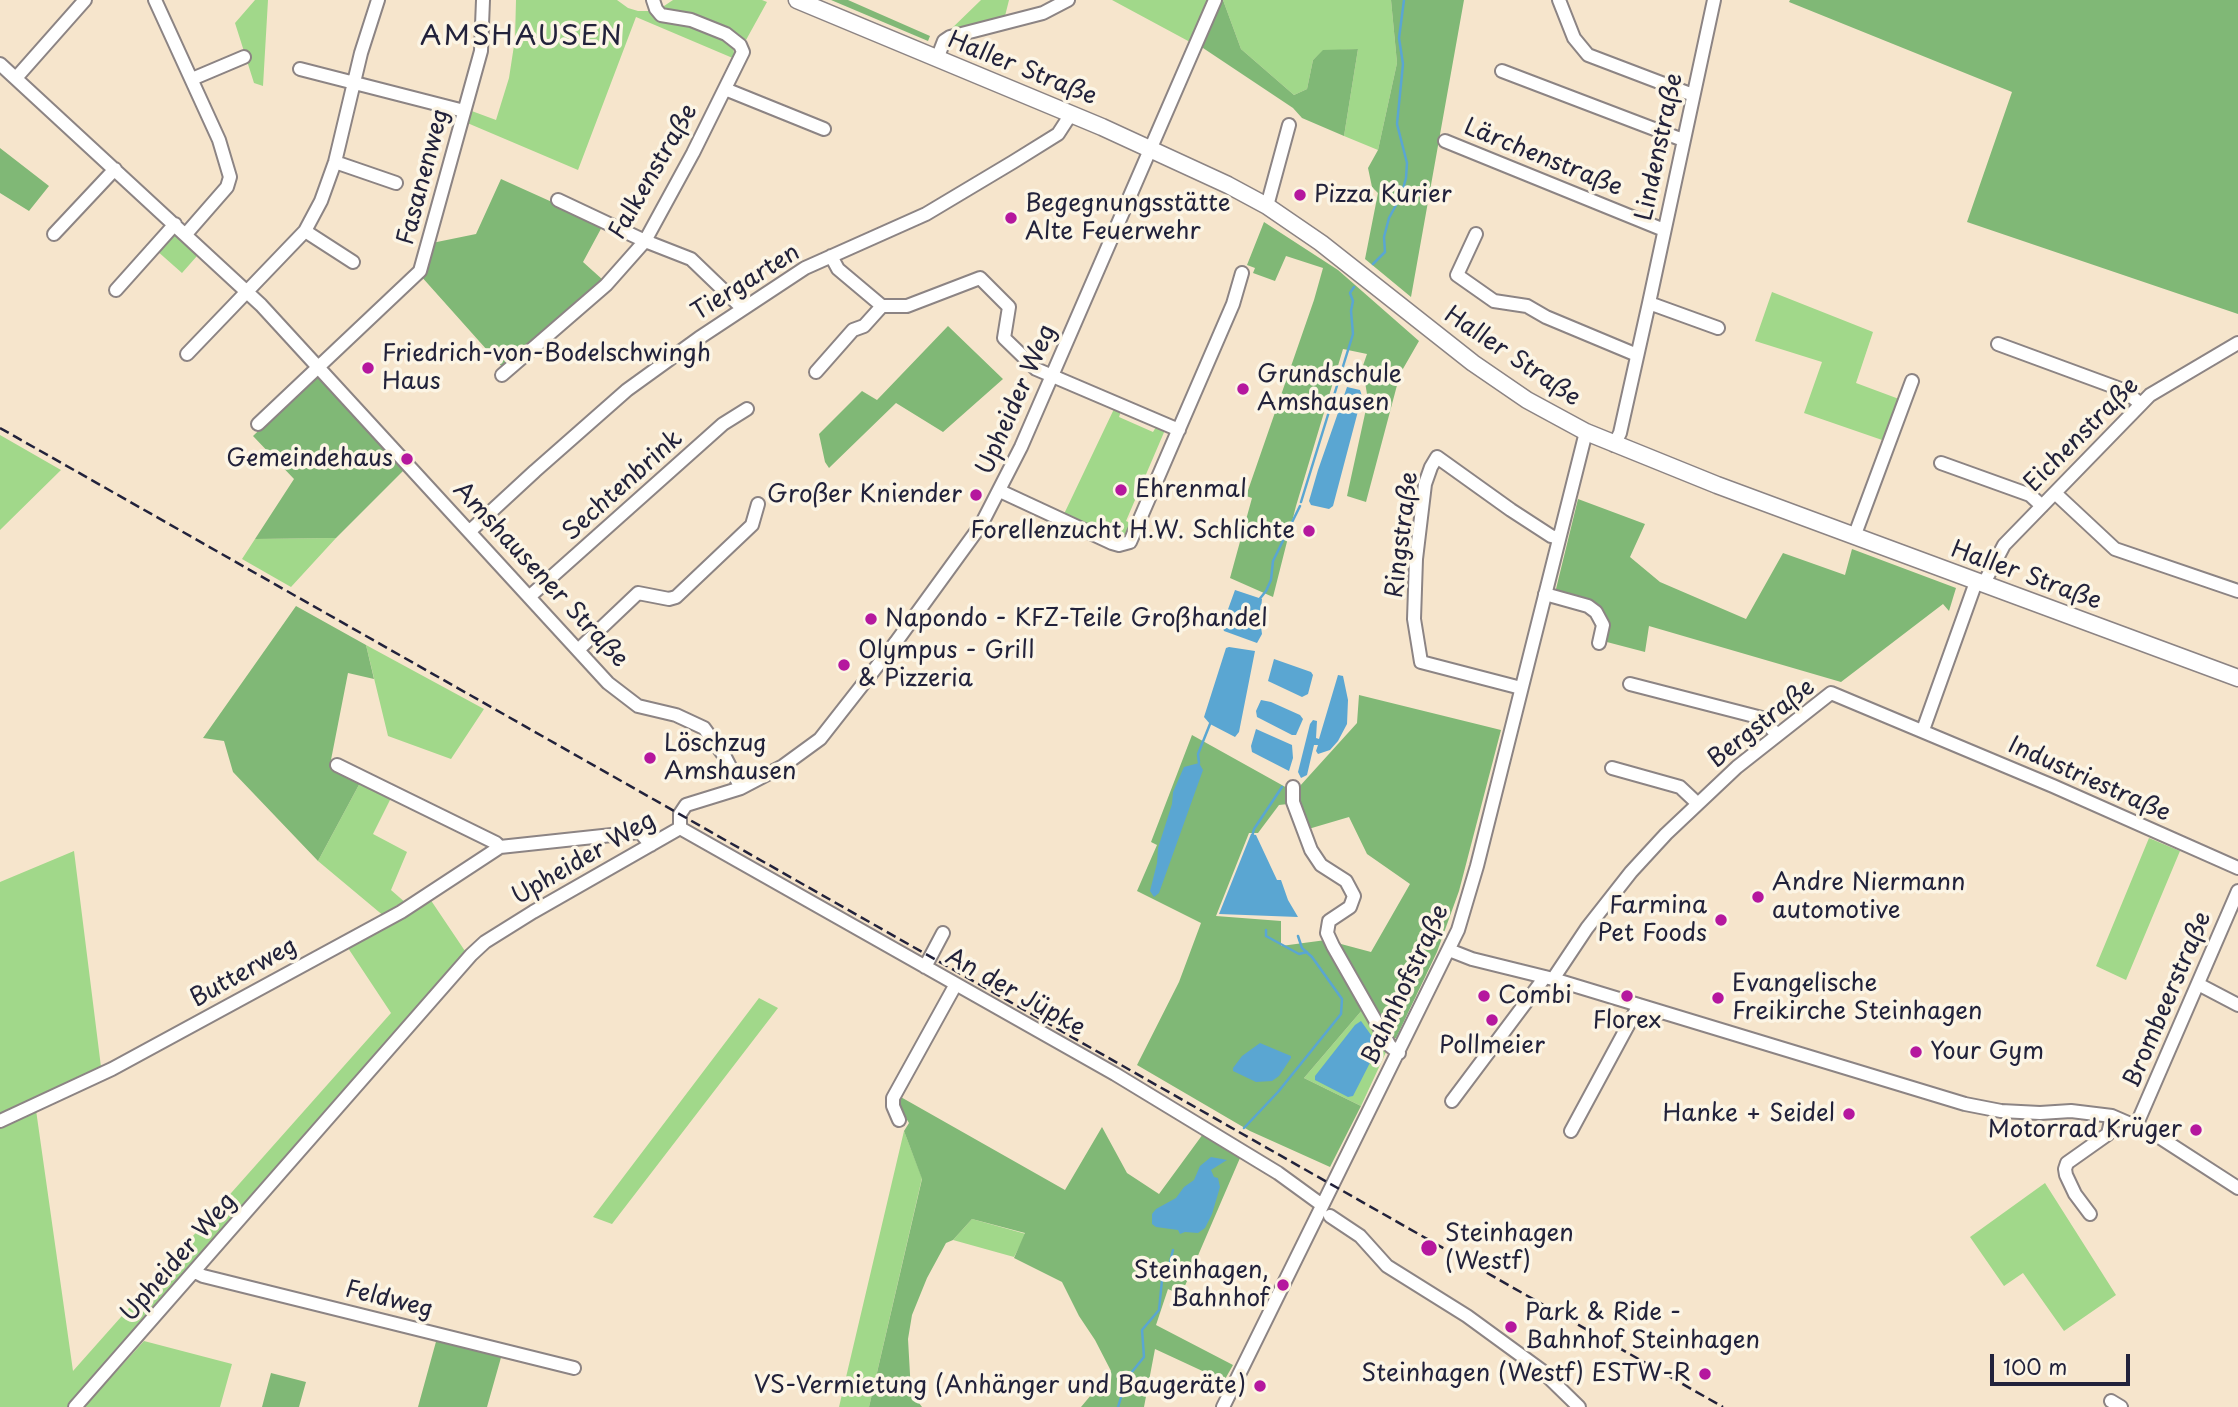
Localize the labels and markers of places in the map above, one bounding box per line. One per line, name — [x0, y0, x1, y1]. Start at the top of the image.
place label: Pizza Kurier — [1314, 181, 1452, 209]
marker: Pizza Kurier — [1292, 187, 1308, 203]
place label: Begegnungsstätte Alte Feuerwehr — [1025, 190, 1230, 246]
marker: Begegnungsstätte Alte Feuerwehr — [1003, 210, 1019, 226]
place label: Friedrich-von-Bodelschwingh Haus — [382, 340, 711, 396]
marker: Friedrich-von-Bodelschwingh Haus — [360, 360, 376, 376]
place label: Grundschule Amshausen — [1257, 361, 1402, 417]
marker: Grundschule Amshausen — [1235, 381, 1251, 397]
place label: Gemeindehaus — [226, 445, 393, 473]
marker: Gemeindehaus — [399, 451, 415, 467]
place label: Ehrenmal — [1135, 476, 1247, 504]
place label: Großer Kniender — [767, 481, 962, 509]
marker: Ehrenmal — [1113, 482, 1129, 498]
marker: Großer Kniender — [968, 487, 984, 503]
place label: Forellenzucht H.W. Schlichte — [970, 517, 1295, 545]
marker: Forellenzucht H.W. Schlichte — [1301, 523, 1317, 539]
place label: Napondo - KFZ-Teile Großhandel — [885, 605, 1268, 633]
marker: Napondo - KFZ-Teile Großhandel — [863, 611, 879, 627]
place label: Olympus - Grill & Pizzeria — [858, 637, 1034, 693]
marker: Olympus - Grill & Pizzeria — [836, 657, 852, 673]
place label: Löschzug Amshausen — [664, 730, 796, 786]
marker: Löschzug Amshausen — [642, 750, 658, 766]
place label: Andre Niermann automotive — [1772, 869, 1965, 925]
marker: Andre Niermann automotive — [1750, 889, 1766, 905]
place label: Farmina Pet Foods — [1598, 892, 1707, 948]
marker: Farmina Pet Foods — [1713, 912, 1729, 928]
place label: Evangelische Freikirche Steinhagen — [1732, 970, 1983, 1026]
place label: Combi — [1498, 982, 1572, 1010]
marker: Combi — [1476, 988, 1492, 1004]
marker: Florex — [1619, 988, 1635, 1004]
marker: Evangelische Freikirche Steinhagen — [1710, 990, 1726, 1006]
place label: Florex — [1593, 1007, 1661, 1035]
marker: Pollmeier — [1484, 1012, 1500, 1028]
place label: Pollmeier — [1439, 1032, 1545, 1060]
place label: Your Gym — [1930, 1038, 2044, 1066]
marker: Your Gym — [1908, 1044, 1924, 1060]
place label: Hanke + Seidel — [1662, 1100, 1835, 1128]
marker: Hanke + Seidel — [1841, 1106, 1857, 1122]
place label: Motorrad Krüger — [1988, 1116, 2182, 1144]
marker: Motorrad Krüger — [2188, 1122, 2204, 1138]
place label: Steinhagen (Westf) — [1445, 1220, 1574, 1276]
marker: Steinhagen (Westf) — [1419, 1238, 1439, 1258]
place label: Steinhagen, Bahnhof — [1134, 1257, 1269, 1313]
marker: Steinhagen, Bahnhof — [1275, 1277, 1291, 1293]
place label: Park & Ride - Bahnhof Steinhagen — [1525, 1299, 1760, 1355]
marker: Park & Ride - Bahnhof Steinhagen — [1503, 1319, 1519, 1335]
place label: Steinhagen (Westf) ESTW-R — [1361, 1360, 1691, 1388]
marker: Steinhagen (Westf) ESTW-R — [1697, 1366, 1713, 1382]
place label: VS-Vermietung (Anhänger und Baugeräte) — [754, 1372, 1246, 1400]
marker: VS-Vermietung (Anhänger und Baugeräte) — [1252, 1378, 1268, 1394]

